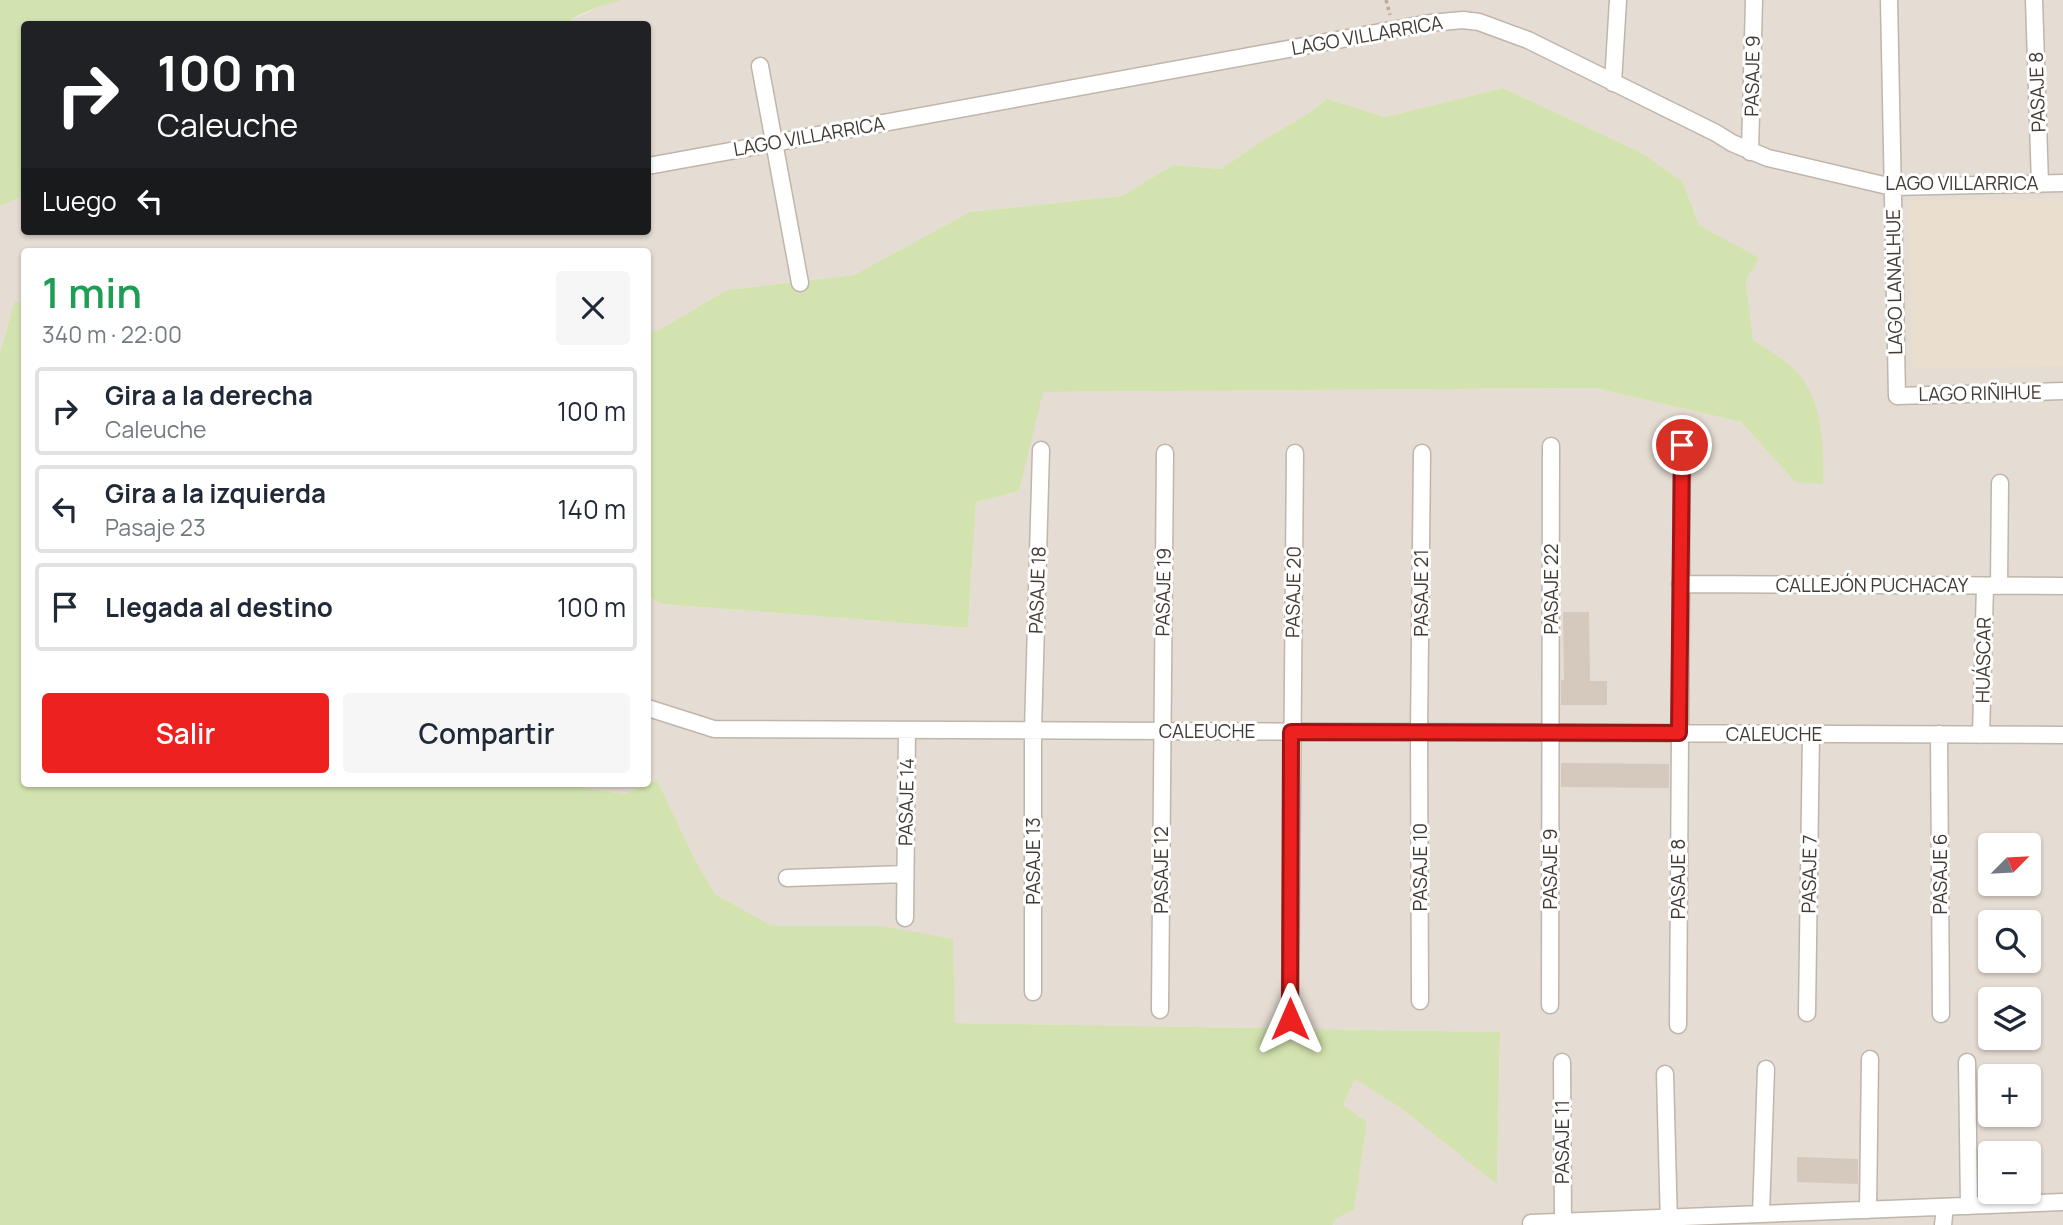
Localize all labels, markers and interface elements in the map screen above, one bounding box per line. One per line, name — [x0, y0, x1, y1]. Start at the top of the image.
street label: LAGO VILLARRICA — [1289, 9, 1445, 61]
street label: PASAJE 9 — [1738, 35, 1766, 117]
text: 100 m — [157, 39, 297, 106]
icon: right — [42, 49, 133, 140]
street label: PASAJE 8 — [2023, 51, 2051, 133]
text: Caleuche — [157, 103, 298, 147]
street label: LAGO VILLARRICA — [731, 110, 887, 162]
street label: LAGO VILLARRICA — [1885, 170, 2039, 196]
icon: left — [131, 182, 169, 220]
text: Luego — [42, 183, 117, 219]
street label: LAGO LANALHUE — [1880, 209, 1908, 355]
text: 1 min — [42, 263, 142, 321]
button: close — [556, 271, 630, 345]
text: 340 m · 22:00 — [42, 318, 182, 350]
text: Gira a la derecha — [105, 377, 313, 413]
street label: LAGO RIÑIHUE — [1918, 379, 2042, 407]
icon: right — [46, 392, 84, 430]
text: 100 m — [557, 393, 626, 429]
text: Caleuche — [105, 413, 207, 445]
pin — [1652, 415, 1712, 475]
icon: arrive — [1663, 426, 1701, 464]
text: Gira a la izquierda — [105, 475, 326, 511]
icon: left — [46, 490, 84, 528]
text: 140 m — [557, 491, 626, 527]
text: Pasaje 23 — [105, 511, 206, 543]
street label: PASAJE 22 — [1538, 543, 1564, 635]
street label: PASAJE 18 — [1022, 546, 1052, 634]
street label: PASAJE 20 — [1279, 546, 1307, 638]
street label: PASAJE 19 — [1149, 547, 1177, 637]
street label: PASAJE 21 — [1408, 549, 1434, 637]
street label: CALLEJÓN PUCHACAY — [1776, 572, 1969, 598]
icon: arrive — [46, 588, 84, 626]
text: Llegada al destino — [105, 589, 333, 625]
text: 100 m — [557, 589, 626, 625]
street label: HUÁSCAR — [1969, 617, 1997, 703]
button: Salir — [42, 693, 329, 773]
button: Compartir — [343, 693, 630, 773]
street label: CALEUCHE — [1159, 718, 1255, 744]
street label: CALEUCHE — [1726, 721, 1822, 747]
street label: PASAJE 14 — [892, 758, 920, 846]
street label: PASAJE 13 — [1020, 817, 1046, 905]
street label: PASAJE 10 — [1407, 823, 1433, 911]
street label: PASAJE 12 — [1148, 826, 1174, 914]
street label: PASAJE 9 — [1537, 828, 1563, 910]
street label: PASAJE 6 — [1927, 833, 1953, 915]
north arrow — [1978, 833, 2040, 896]
map controls — [1978, 833, 2041, 1204]
street label: PASAJE 7 — [1795, 834, 1823, 914]
street label: PASAJE 8 — [1665, 839, 1691, 919]
button: search — [1978, 910, 2041, 973]
position arrow — [1253, 982, 1327, 1056]
button: layers — [1978, 987, 2041, 1050]
button: + — [1978, 1064, 2041, 1127]
street label: PASAJE 11 — [1549, 1100, 1575, 1184]
button: − — [1978, 1141, 2041, 1204]

